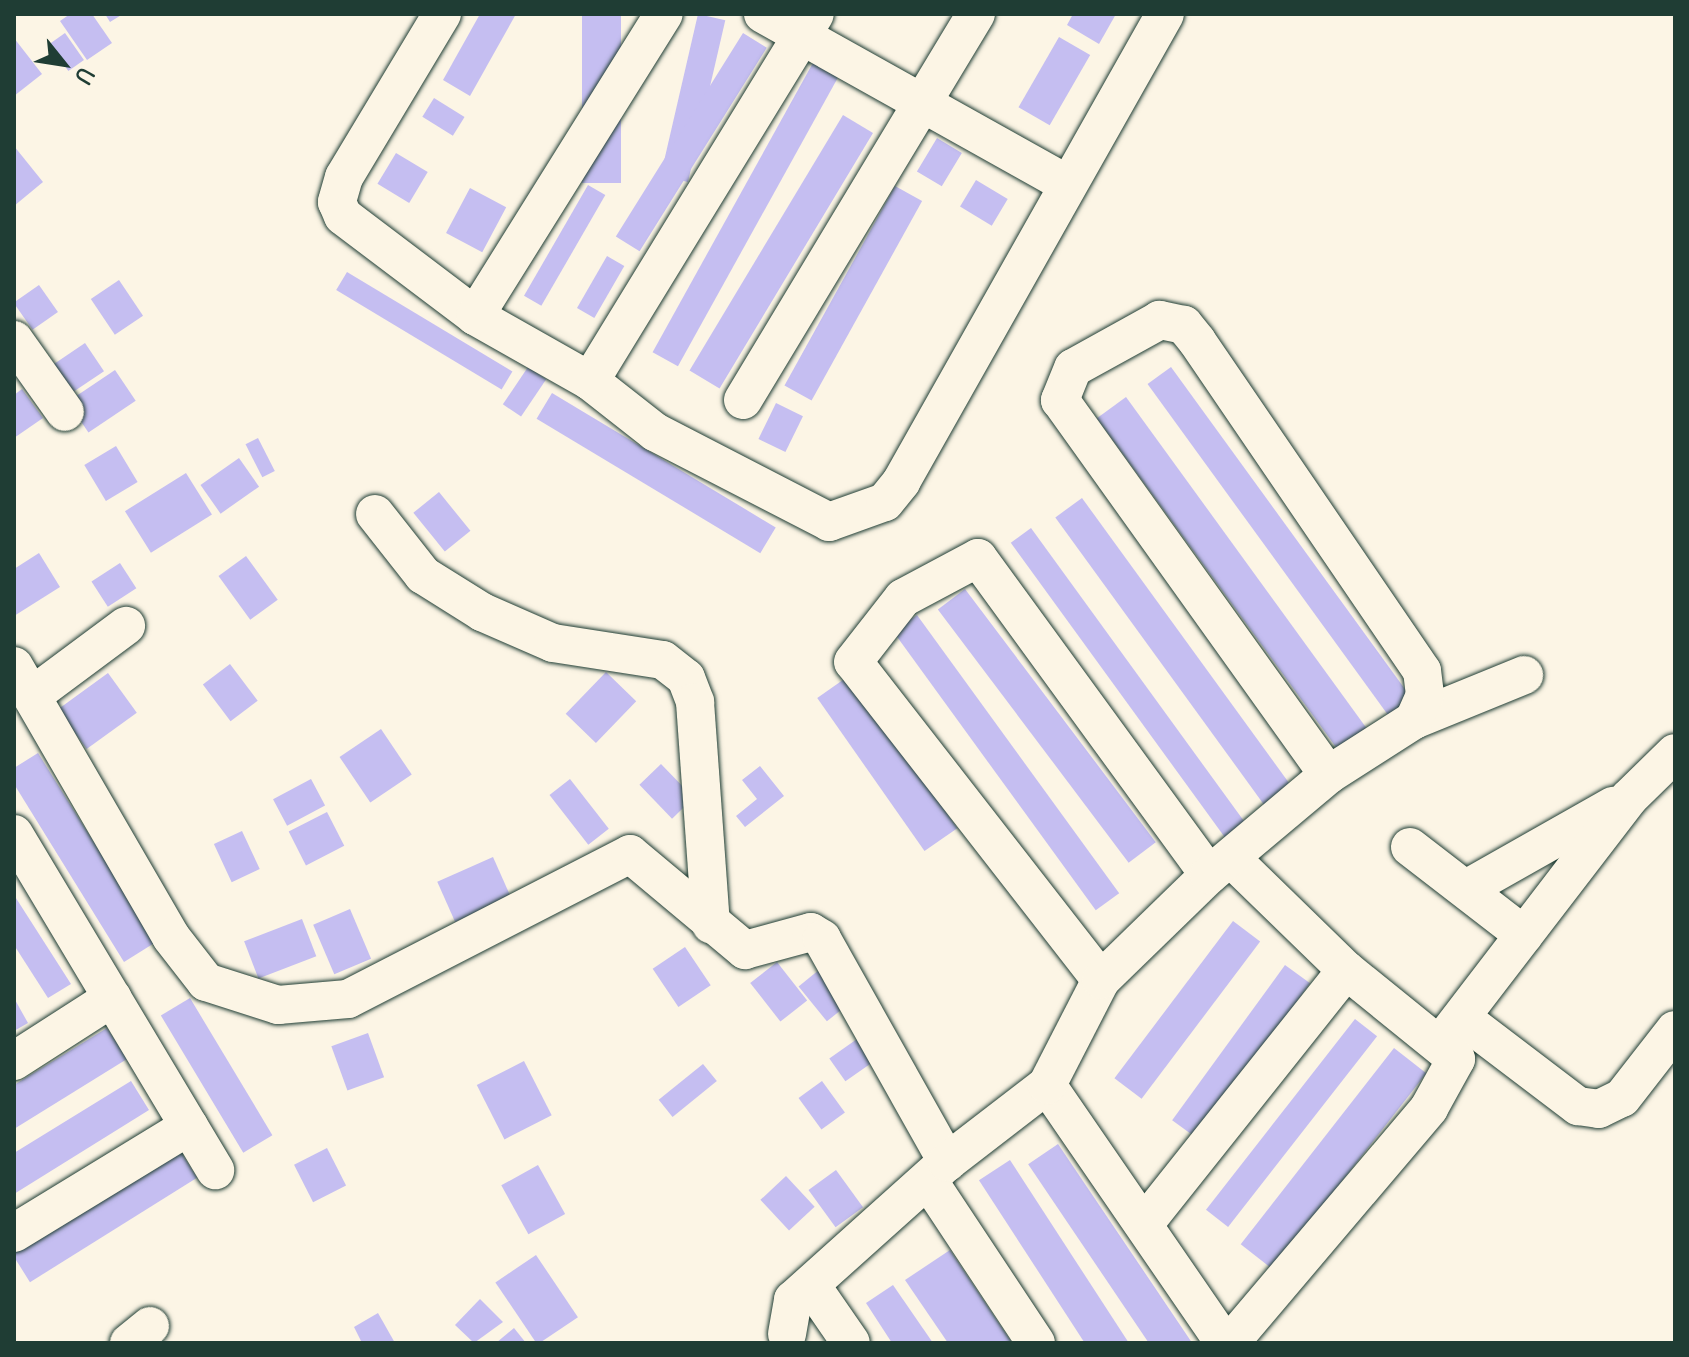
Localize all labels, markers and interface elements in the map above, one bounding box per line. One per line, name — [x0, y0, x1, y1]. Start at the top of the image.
north arrow — [24, 24, 104, 104]
text: U — [69, 62, 101, 90]

